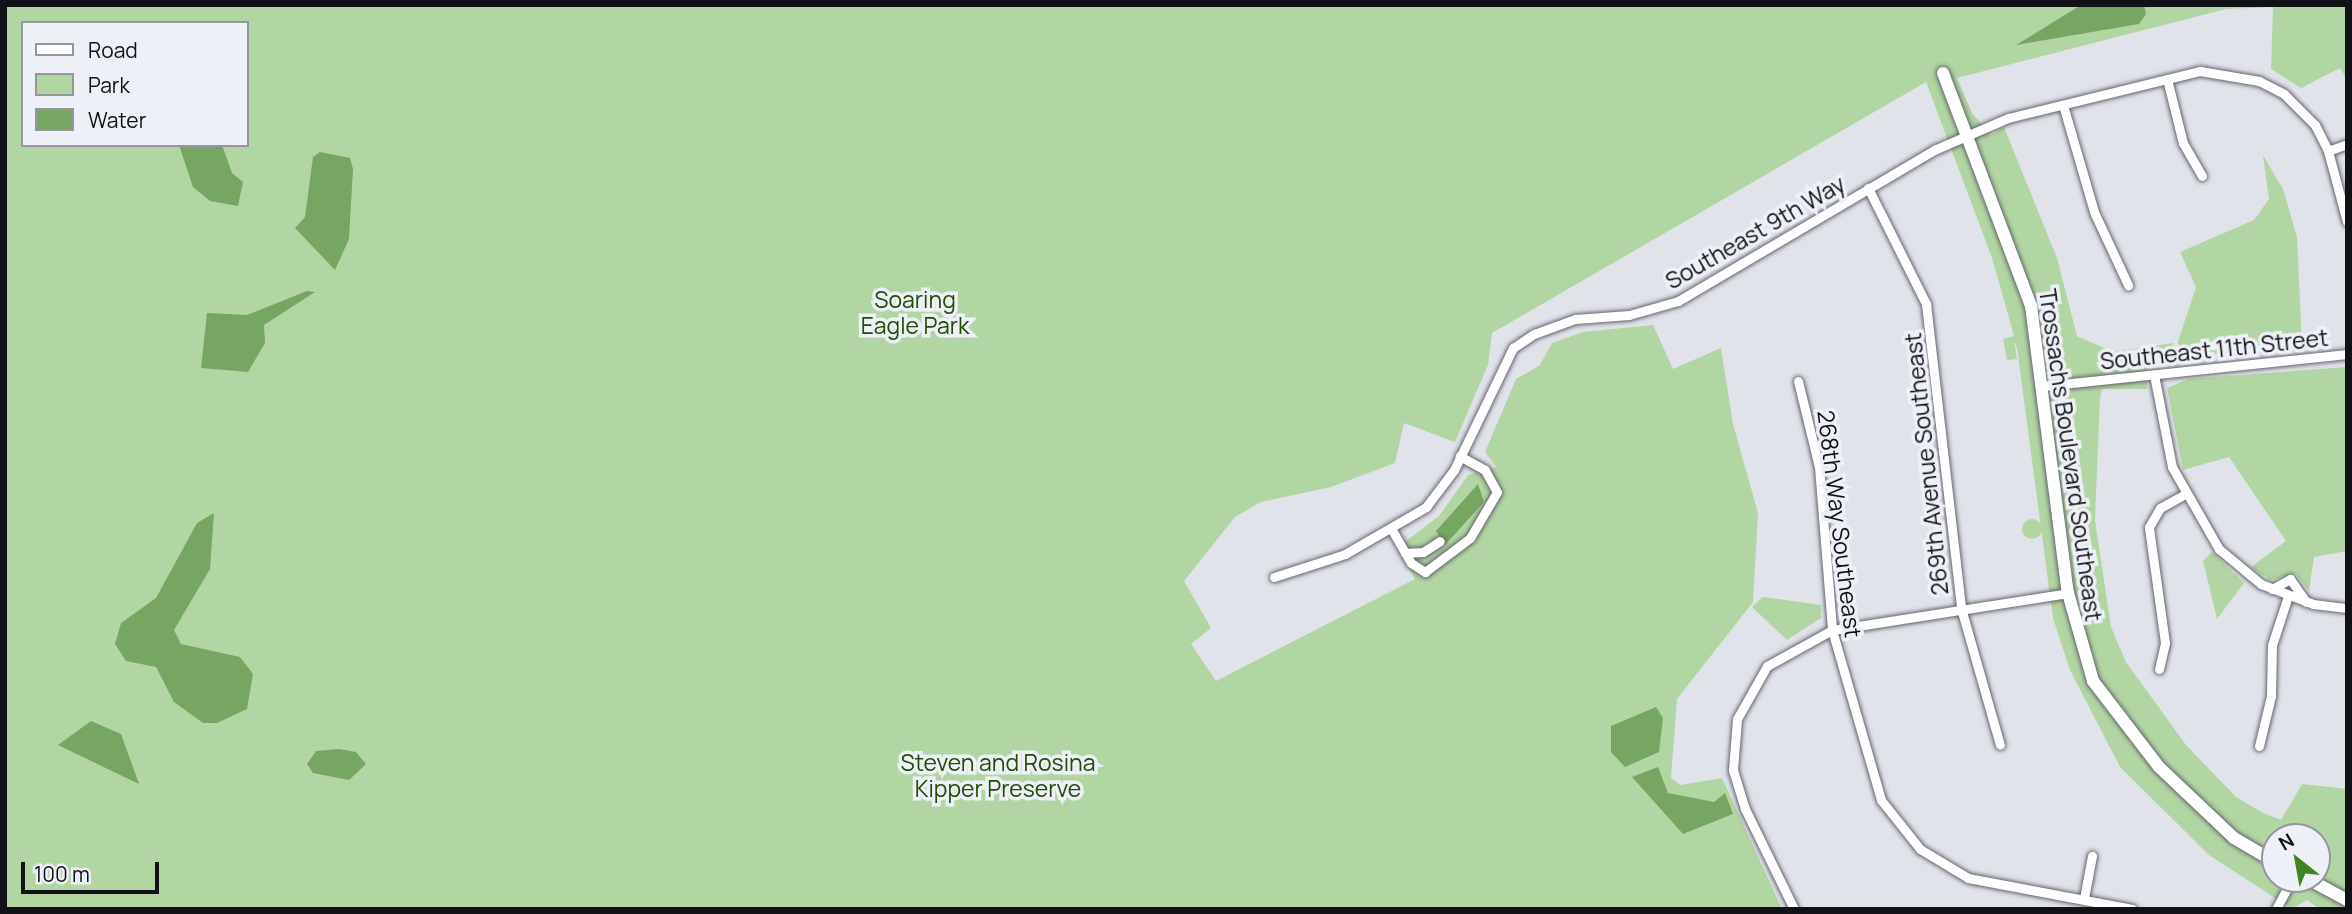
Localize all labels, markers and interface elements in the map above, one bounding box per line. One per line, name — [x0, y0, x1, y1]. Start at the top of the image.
legend — [21, 21, 248, 147]
text: Road — [88, 36, 138, 64]
text: Park — [88, 71, 130, 99]
text: Water — [88, 106, 146, 134]
street label: Southeast 9th Way — [1660, 169, 1850, 295]
park label: Soaring Eagle Park — [861, 285, 969, 339]
street label: Trossachs Boulevard Southeast — [2034, 287, 2108, 623]
street label: Southeast 11th Street — [2099, 323, 2329, 375]
street label: 269th Avenue Southeast — [1898, 331, 1954, 597]
street label: 268th Way Southeast — [1812, 409, 1868, 639]
park label: Steven and Rosina Kipper Preserve — [901, 748, 1095, 802]
north arrow — [2261, 823, 2331, 893]
text: N — [2274, 827, 2299, 856]
scale bar — [24, 848, 163, 892]
text: 100 m — [34, 860, 90, 888]

